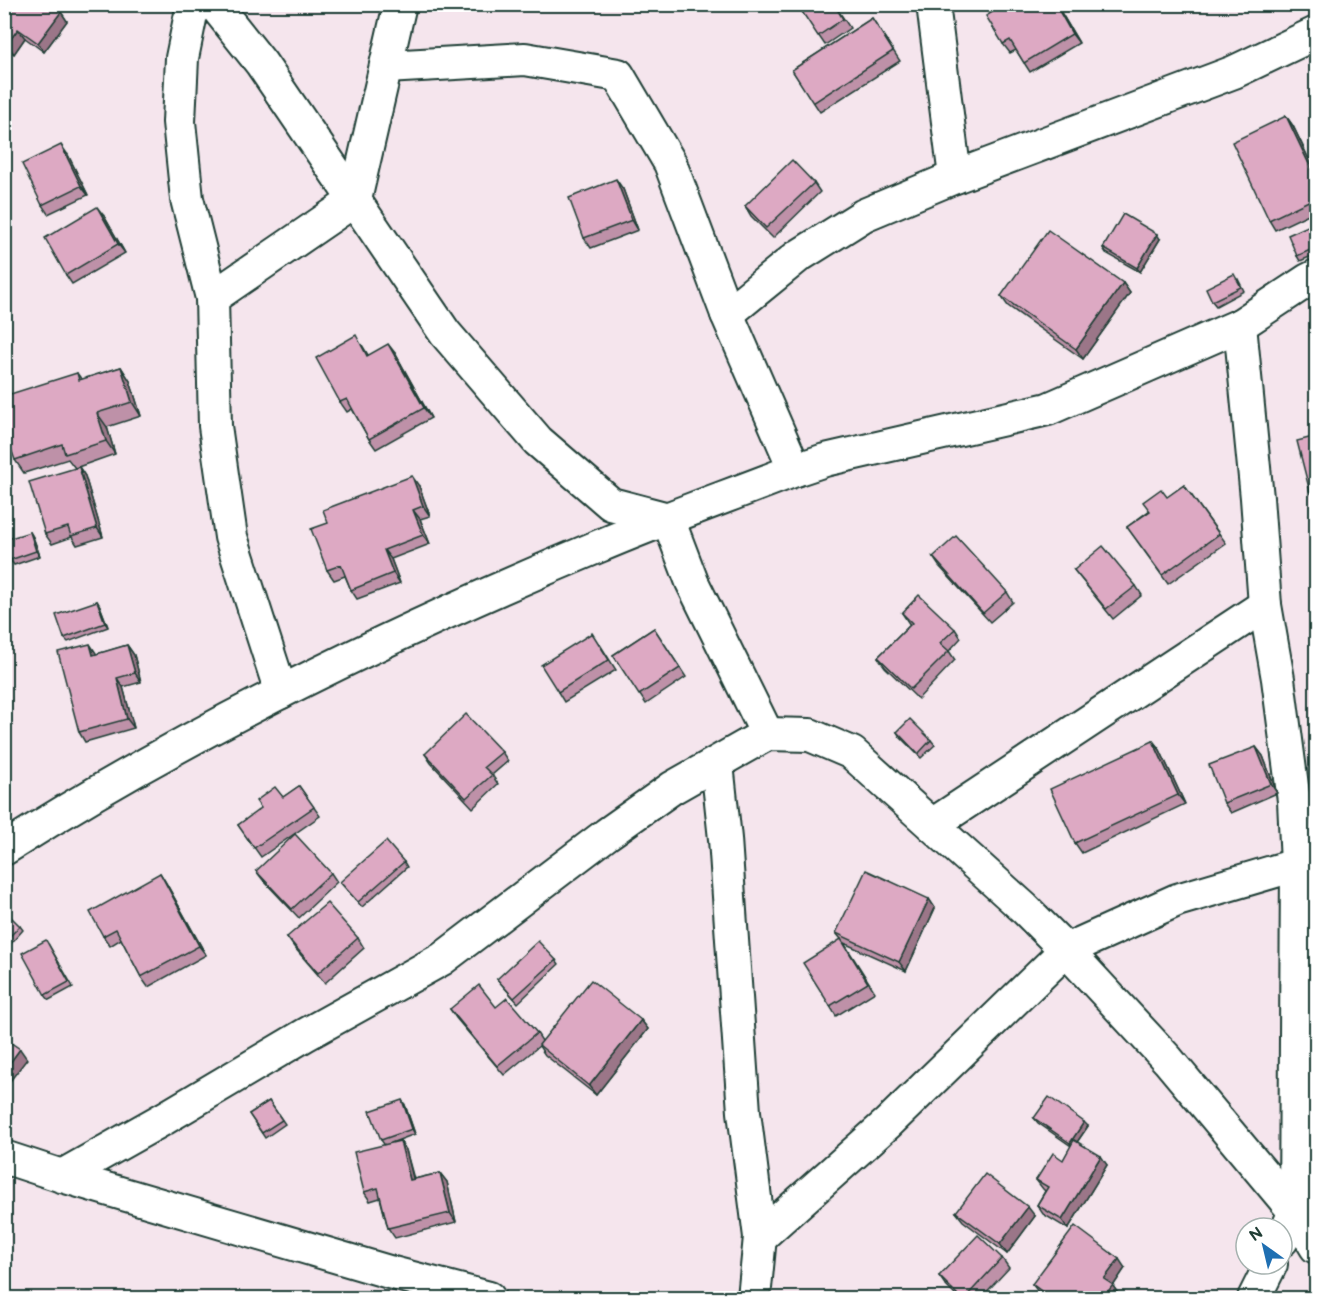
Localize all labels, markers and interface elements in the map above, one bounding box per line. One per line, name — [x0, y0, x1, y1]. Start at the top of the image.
north arrow — [1234, 1216, 1294, 1276]
text: N — [1246, 1224, 1267, 1246]

